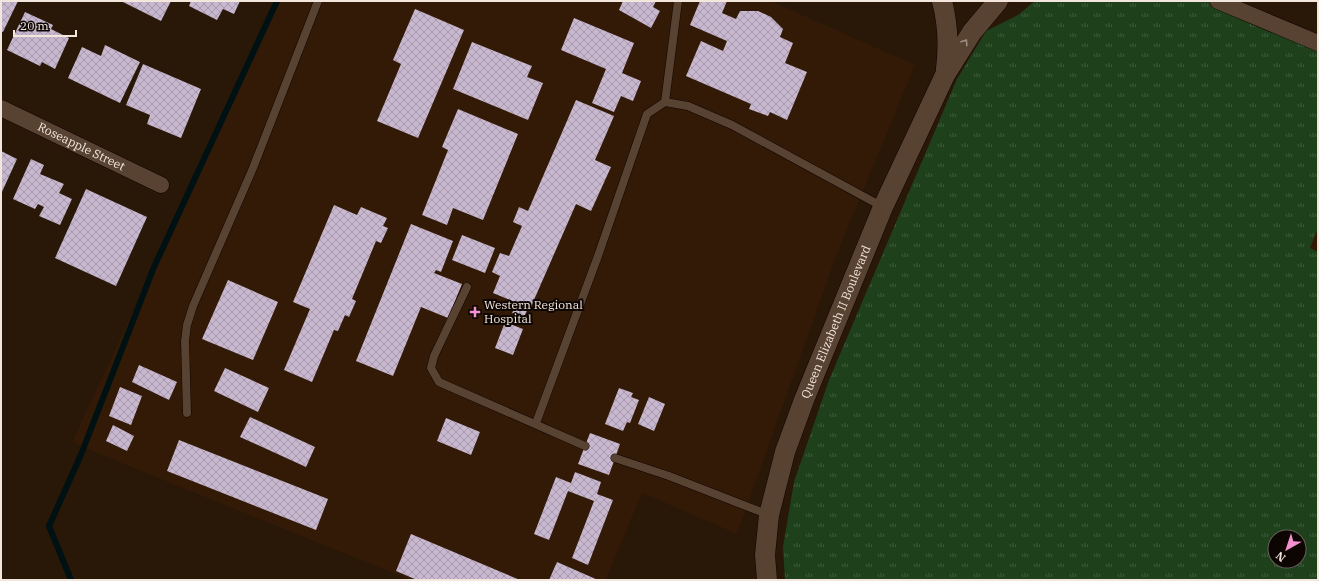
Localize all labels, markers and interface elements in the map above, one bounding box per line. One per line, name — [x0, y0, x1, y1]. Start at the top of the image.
scale bar — [14, 12, 76, 38]
text: 20 m — [20, 18, 49, 33]
one-way arrow — [960, 39, 968, 46]
street label: Roseapple Street — [35, 119, 127, 173]
street label: Queen Elizabeth II Boulevard — [797, 243, 874, 401]
place label: Western Regional Hospital — [484, 297, 583, 326]
marker: Western Regional Hospital — [469, 306, 481, 318]
north arrow — [1267, 529, 1307, 569]
text: N — [1273, 548, 1288, 565]

